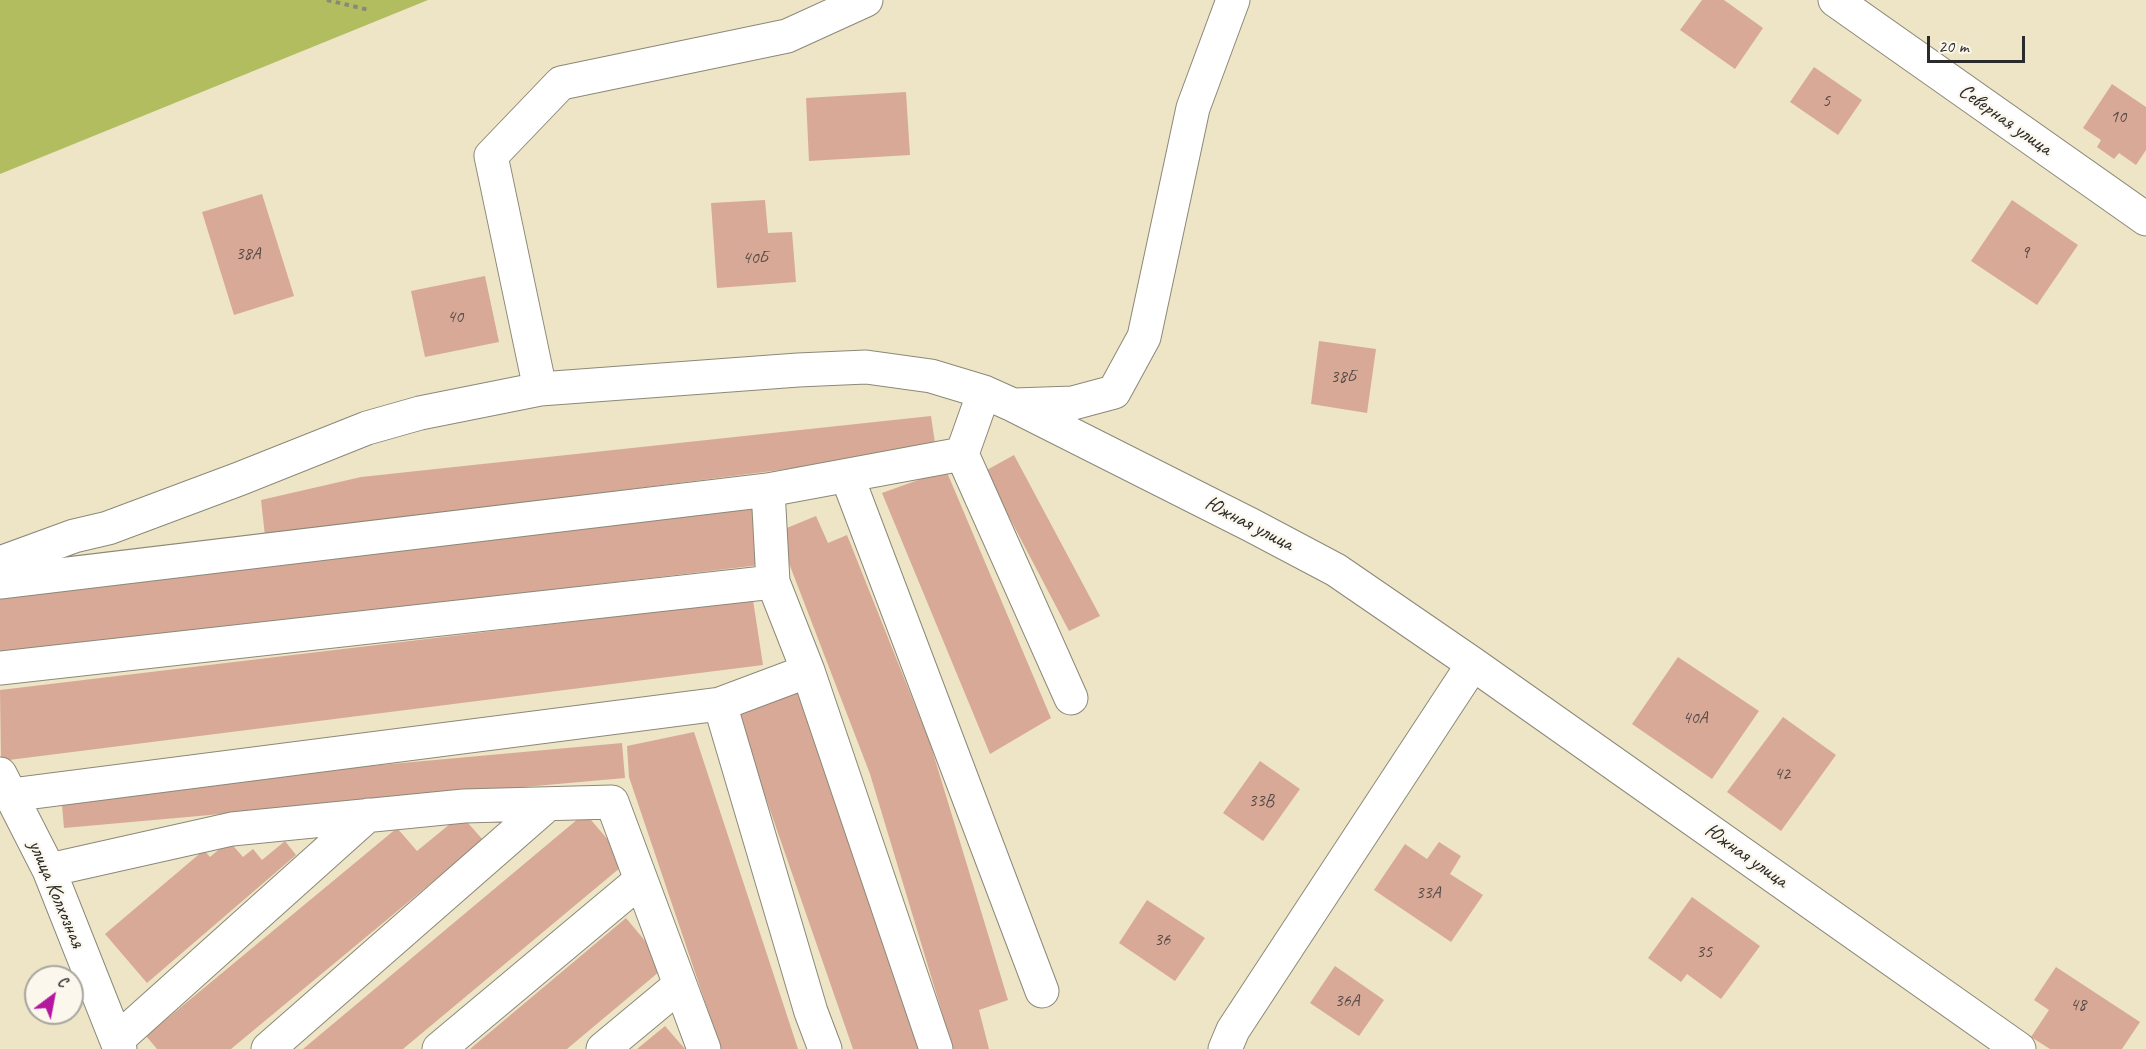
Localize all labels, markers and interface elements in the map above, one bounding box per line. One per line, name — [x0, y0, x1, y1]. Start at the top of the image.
scale bar — [1930, 24, 2028, 62]
text: 20 m — [1938, 35, 1969, 57]
street label: Северная улица — [1953, 79, 2057, 161]
house number: 5 — [1822, 90, 1830, 112]
house number: 10 — [2110, 106, 2126, 128]
house number: 9 — [2021, 242, 2029, 264]
house number: 38А — [235, 243, 261, 265]
house number: 40Б — [742, 247, 768, 269]
house number: 40 — [447, 306, 463, 328]
house number: 38Б — [1330, 366, 1356, 388]
street label: Южная улица — [1201, 491, 1297, 557]
house number: 40А — [1682, 707, 1708, 729]
house number: 42 — [1774, 763, 1790, 785]
house number: 33В — [1248, 790, 1274, 812]
street label: Южная улица — [1700, 818, 1792, 894]
street label: улица Колхозная — [22, 836, 90, 952]
house number: 33А — [1415, 882, 1441, 904]
house number: 36 — [1154, 929, 1170, 951]
house number: 35 — [1696, 941, 1712, 963]
north arrow — [24, 965, 84, 1025]
text: С — [54, 971, 71, 992]
house number: 36А — [1334, 990, 1360, 1012]
house number: 48 — [2070, 994, 2086, 1016]

